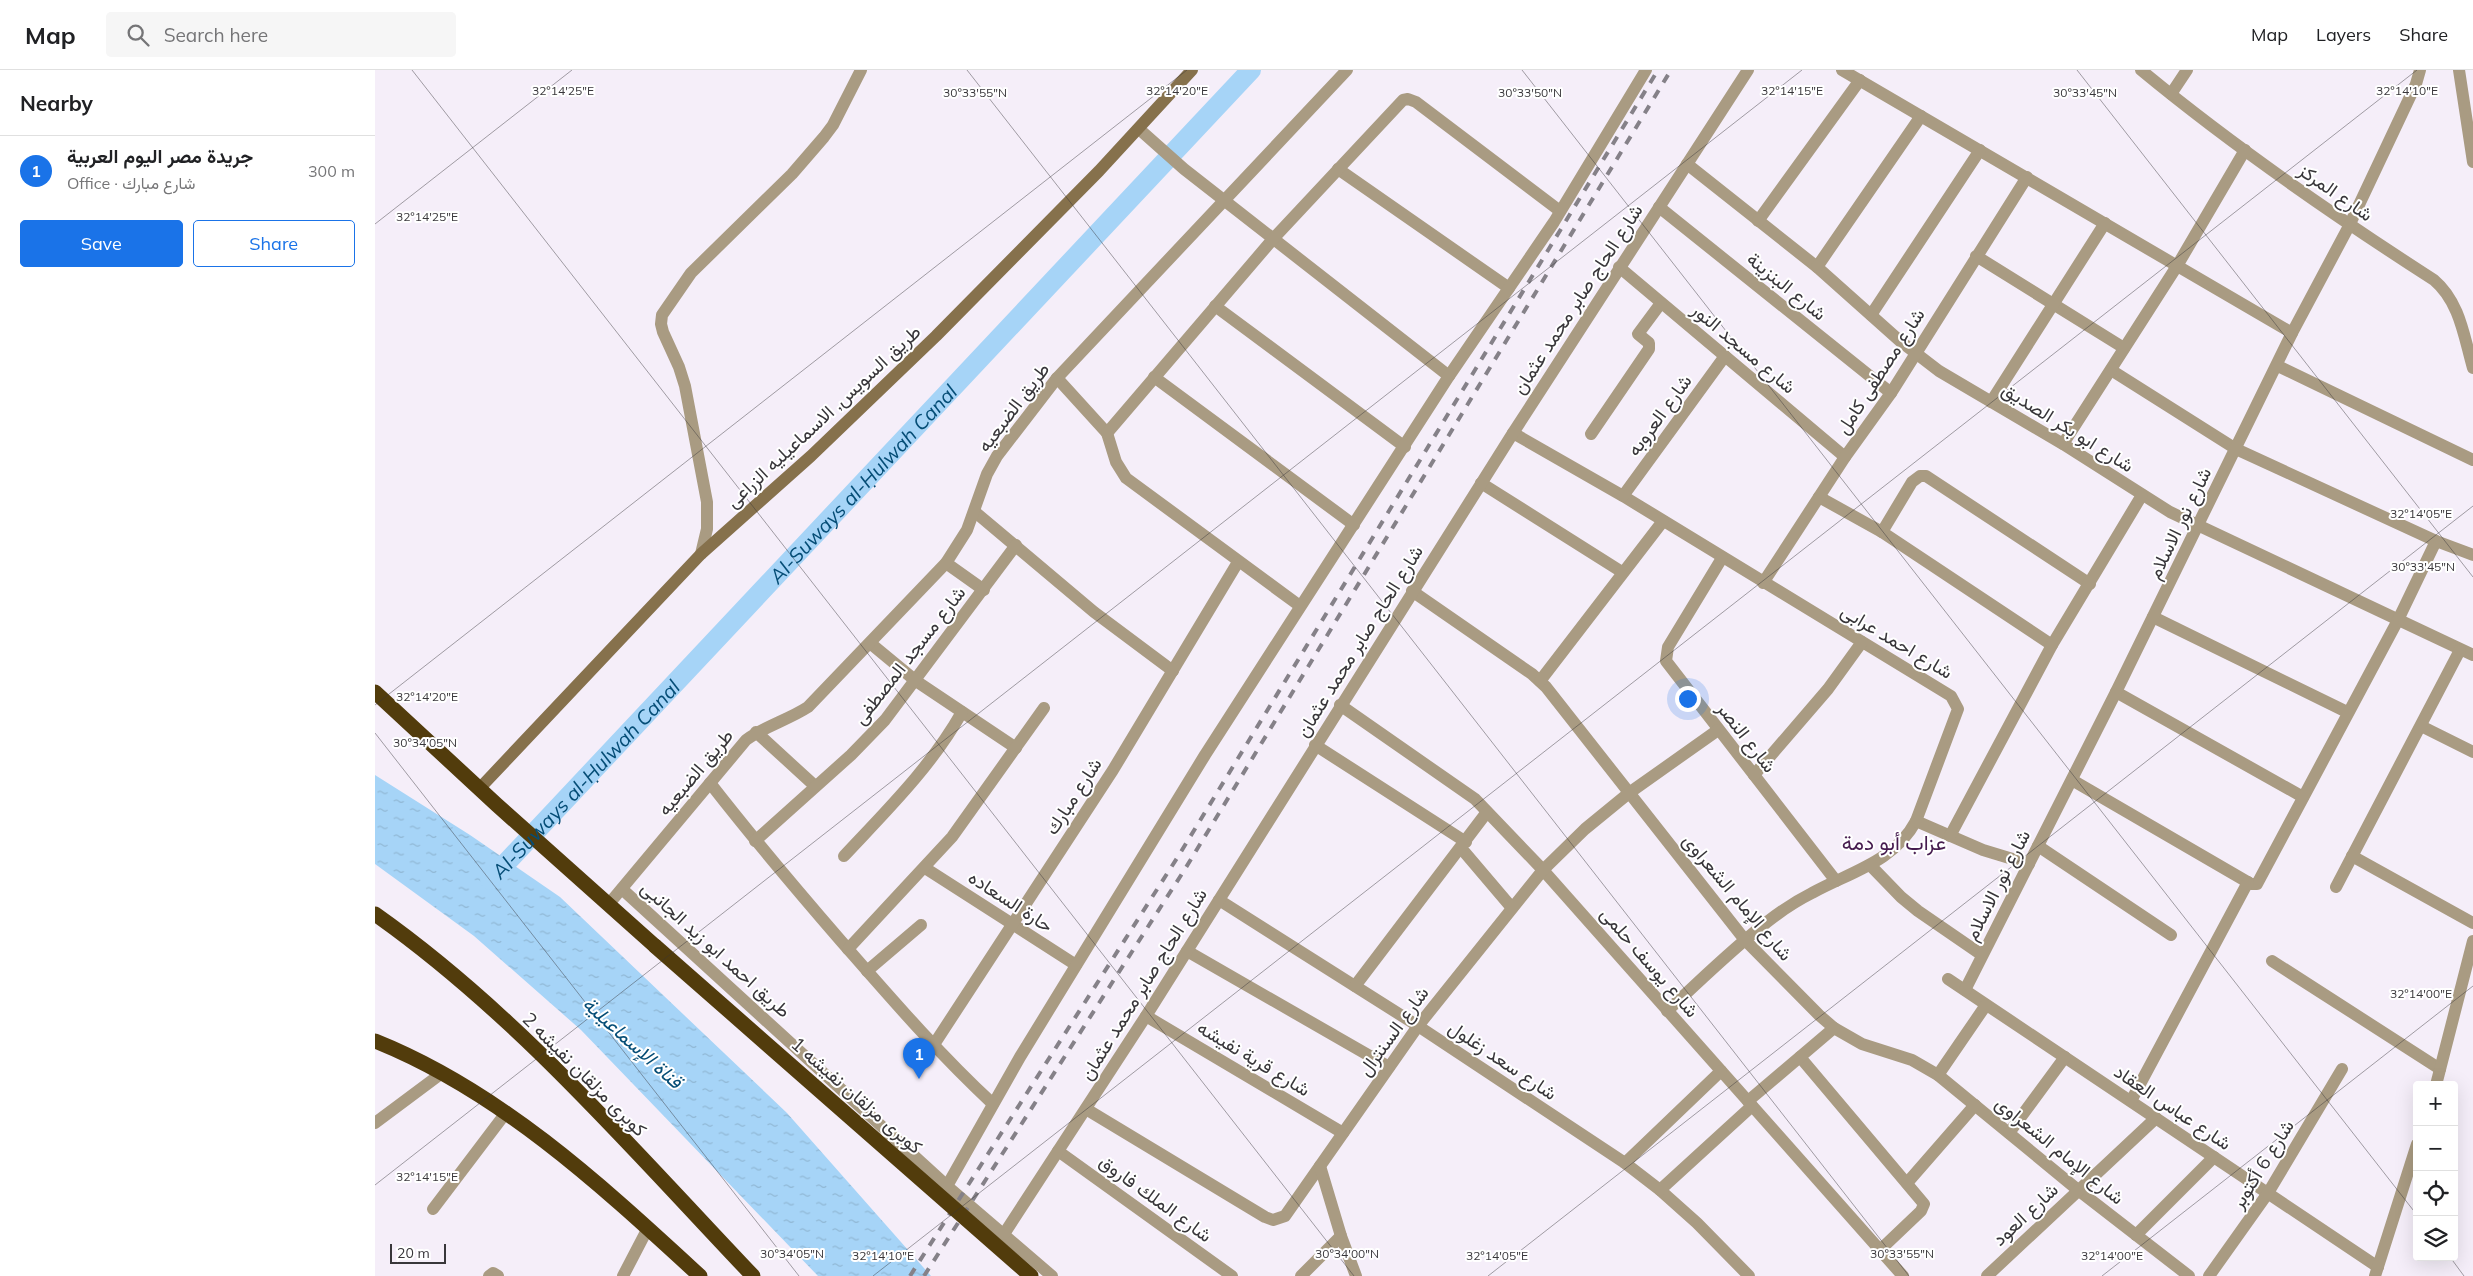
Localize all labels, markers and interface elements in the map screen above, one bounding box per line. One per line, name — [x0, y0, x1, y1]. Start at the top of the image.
search box — [106, 12, 456, 57]
text: Map — [25, 20, 76, 50]
icon: search — [124, 21, 152, 49]
text: Search here — [164, 23, 268, 47]
text: Map — [2251, 23, 2288, 46]
text: Layers — [2316, 23, 2371, 46]
text: Share — [2399, 23, 2448, 46]
text: 32°14'25"E — [532, 83, 594, 98]
text: 32°14'20"E — [1146, 83, 1208, 98]
text: 32°14'15"E — [1761, 83, 1823, 98]
text: 32°14'10"E — [2376, 83, 2438, 98]
text: 30°33'55"N — [943, 85, 1007, 100]
text: 30°33'50"N — [1498, 85, 1562, 100]
text: 30°33'45"N — [2053, 85, 2117, 100]
text: Nearby — [20, 90, 93, 116]
text: جريدة مصر اليوم العربية — [67, 144, 253, 168]
street label: شارع المركز — [2293, 157, 2378, 227]
text: 1 — [31, 161, 41, 181]
text: 300 m — [308, 161, 355, 181]
text: Office · شارع مبارك — [67, 173, 195, 193]
street label: شارع الحاج صابر محمد عثمان — [1507, 199, 1648, 399]
text: 32°14'25"E — [396, 209, 458, 224]
button: Save — [20, 220, 183, 267]
button: Share — [193, 220, 355, 267]
street label: شارع البنزينة — [1742, 247, 1832, 326]
street label: شارع مسجد النور — [1686, 297, 1801, 399]
street label: شارع مصطفى كامل — [1830, 303, 1931, 439]
street label: طريق السويس, الاسماعيليه الزراعى — [721, 319, 925, 513]
street label: طريق الضبعيه — [972, 358, 1054, 456]
street label: شارع العروبه — [1621, 370, 1697, 461]
street label: شارع ابو بكر الصديق — [1997, 377, 2138, 478]
water label: Al-Suways al-Ḥulwah Canal — [763, 379, 962, 589]
street label: شارع نور الاسلام — [2142, 463, 2217, 583]
text: 32°14'05"E — [2390, 506, 2452, 521]
street label: شارع الحاج صابر محمد عثمان — [1290, 541, 1429, 742]
text: 30°33'45"N — [2391, 559, 2455, 574]
street label: شارع مسجد المصطفى — [847, 581, 971, 730]
street label: شارع احمد عرابى — [1836, 598, 1957, 685]
water label: Al-Suways al-Ḥulwah Canal — [485, 674, 685, 884]
your location — [1675, 686, 1701, 712]
text: 32°14'20"E — [396, 689, 458, 704]
street label: شارع النصر — [1711, 696, 1782, 778]
street label: طريق الضبعيه — [652, 724, 738, 820]
text: 30°34'05"N — [393, 735, 457, 750]
street label: شارع مبارك — [1039, 753, 1108, 839]
street label: شارع نور الاسلام — [1959, 825, 2036, 945]
street label: شارع الإمام الشعراوى — [1677, 828, 1798, 966]
district label: عزاب أبو دمة — [1842, 829, 1946, 856]
street label: حارة السعاده — [964, 865, 1058, 937]
street label: طريق احمد ابو زيد الجانبى — [636, 875, 796, 1023]
street label: شارع الحاج صابر محمد عثمان — [1074, 884, 1213, 1085]
street label: شارع يوسف حلمى — [1595, 902, 1704, 1023]
street label: شارع السنترال — [1352, 981, 1434, 1081]
text: 32°14'00"E — [2390, 986, 2452, 1001]
water label: قناة الإسماعيلية — [577, 991, 689, 1095]
street label: كوبرى مزلقان نفيشه 2 — [518, 1007, 652, 1141]
street label: شارع قرية نفيشه — [1193, 1015, 1315, 1102]
street label: شارع سعد زغلول — [1444, 1015, 1562, 1106]
street label: كوبرى مزلقان نفيشه 1 — [787, 1032, 927, 1158]
pin: 1 — [903, 1038, 935, 1079]
street label: شارع عباس العقاد — [2109, 1059, 2236, 1156]
map controls — [2413, 1081, 2458, 1261]
button: + — [2413, 1081, 2458, 1126]
street label: شارع الإمام الشعراوى — [1990, 1091, 2129, 1210]
street label: شارع 6 أكتوبر — [2225, 1115, 2300, 1214]
button: − — [2413, 1126, 2458, 1171]
street label: شارع الملك فاروق — [1094, 1149, 1217, 1248]
text: 32°14'15"E — [396, 1169, 458, 1184]
button: locate — [2413, 1171, 2458, 1216]
street label: شارع العود — [1987, 1177, 2064, 1251]
button: layers — [2413, 1216, 2458, 1261]
scale bar — [390, 1241, 446, 1264]
text: 20 m — [397, 1244, 430, 1262]
text: 30°34'05"N — [760, 1246, 824, 1261]
text: 30°34'00"N — [1315, 1246, 1379, 1261]
text: 30°33'55"N — [1870, 1246, 1934, 1261]
text: 32°14'10"E — [852, 1248, 914, 1263]
text: 32°14'05"E — [1466, 1248, 1528, 1263]
text: 32°14'00"E — [2081, 1248, 2143, 1263]

